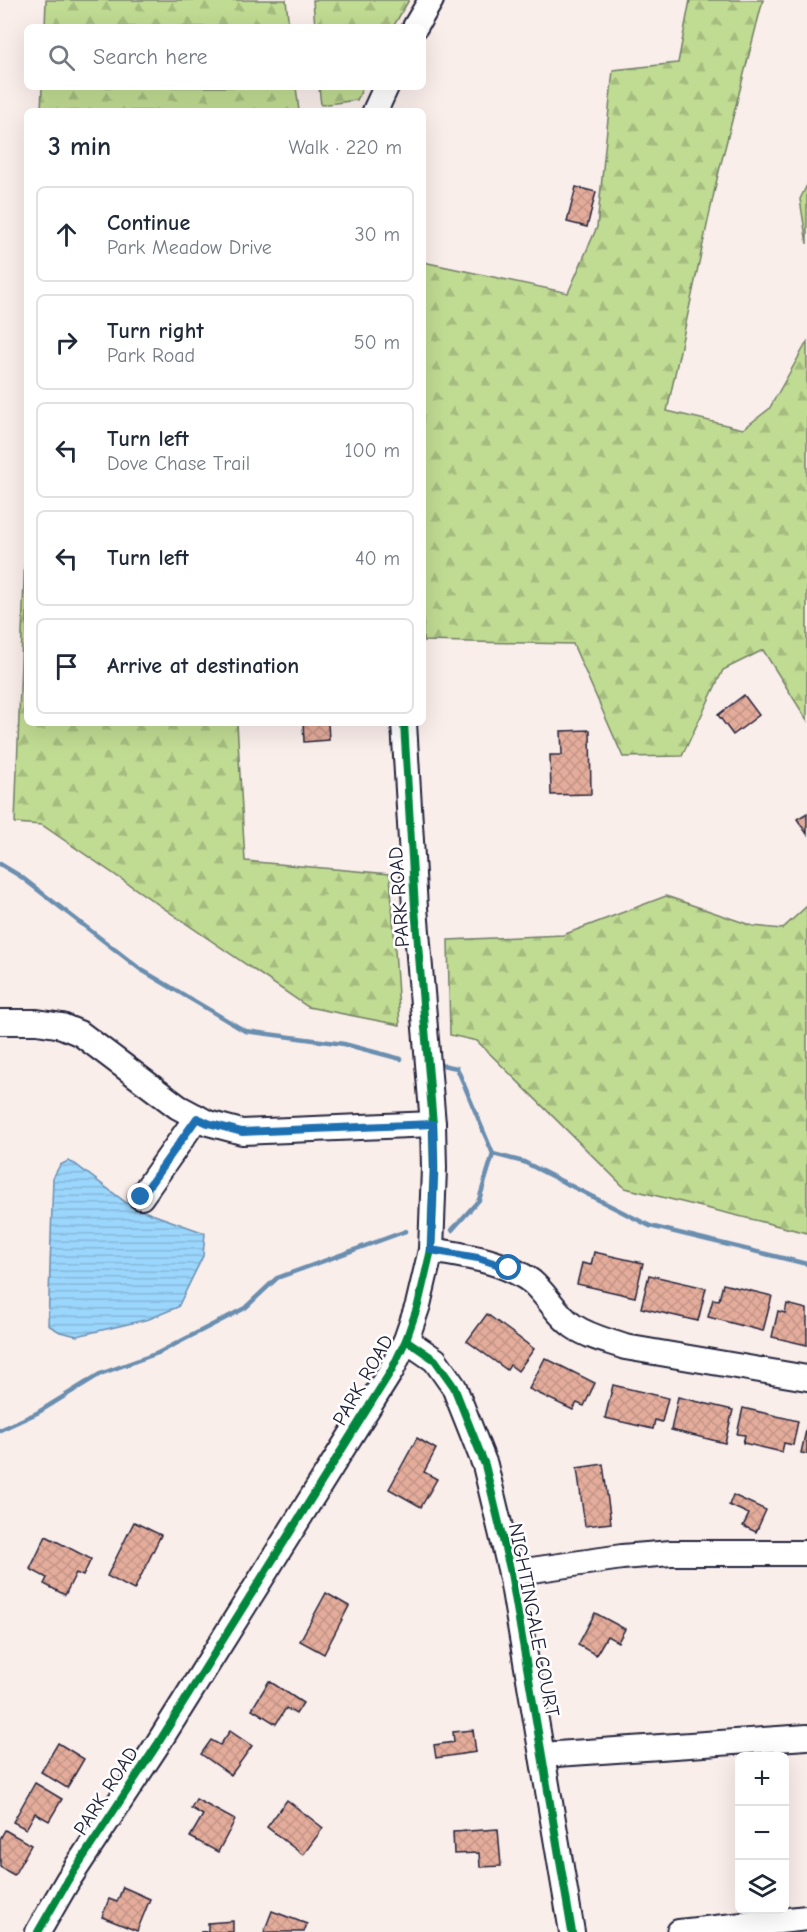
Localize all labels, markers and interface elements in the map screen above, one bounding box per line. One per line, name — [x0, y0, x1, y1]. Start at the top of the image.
search box — [24, 24, 426, 90]
icon: search — [45, 41, 78, 74]
text: Search here — [93, 44, 208, 70]
text: 3 min — [48, 132, 111, 162]
text: Walk · 220 m — [288, 136, 402, 159]
text: Continue — [107, 210, 190, 236]
icon: ahead — [50, 218, 83, 251]
text: 30 m — [354, 223, 400, 246]
text: Park Meadow Drive — [107, 236, 272, 259]
text: Turn right — [107, 318, 204, 344]
icon: right — [50, 326, 83, 359]
text: 50 m — [354, 331, 400, 354]
text: Park Road — [107, 344, 195, 367]
text: Turn left — [107, 426, 189, 452]
icon: left — [50, 434, 83, 467]
text: 100 m — [345, 439, 400, 462]
text: Dove Chase Trail — [107, 452, 250, 475]
icon: left — [50, 542, 83, 575]
text: Turn left — [107, 545, 189, 571]
text: 40 m — [355, 547, 400, 570]
icon: arrive — [50, 650, 83, 683]
text: Arrive at destination — [107, 653, 299, 679]
street label: PARK ROAD — [384, 846, 414, 948]
route end — [127, 1183, 153, 1209]
route start — [495, 1254, 521, 1280]
street label: PARK ROAD — [328, 1331, 398, 1429]
street label: NIGHTINGALE COURT — [504, 1521, 564, 1719]
street label: PARK ROAD — [69, 1742, 143, 1840]
map controls — [735, 1752, 789, 1914]
button: + — [735, 1752, 789, 1806]
button: − — [735, 1806, 789, 1860]
button: layers — [735, 1860, 789, 1914]

